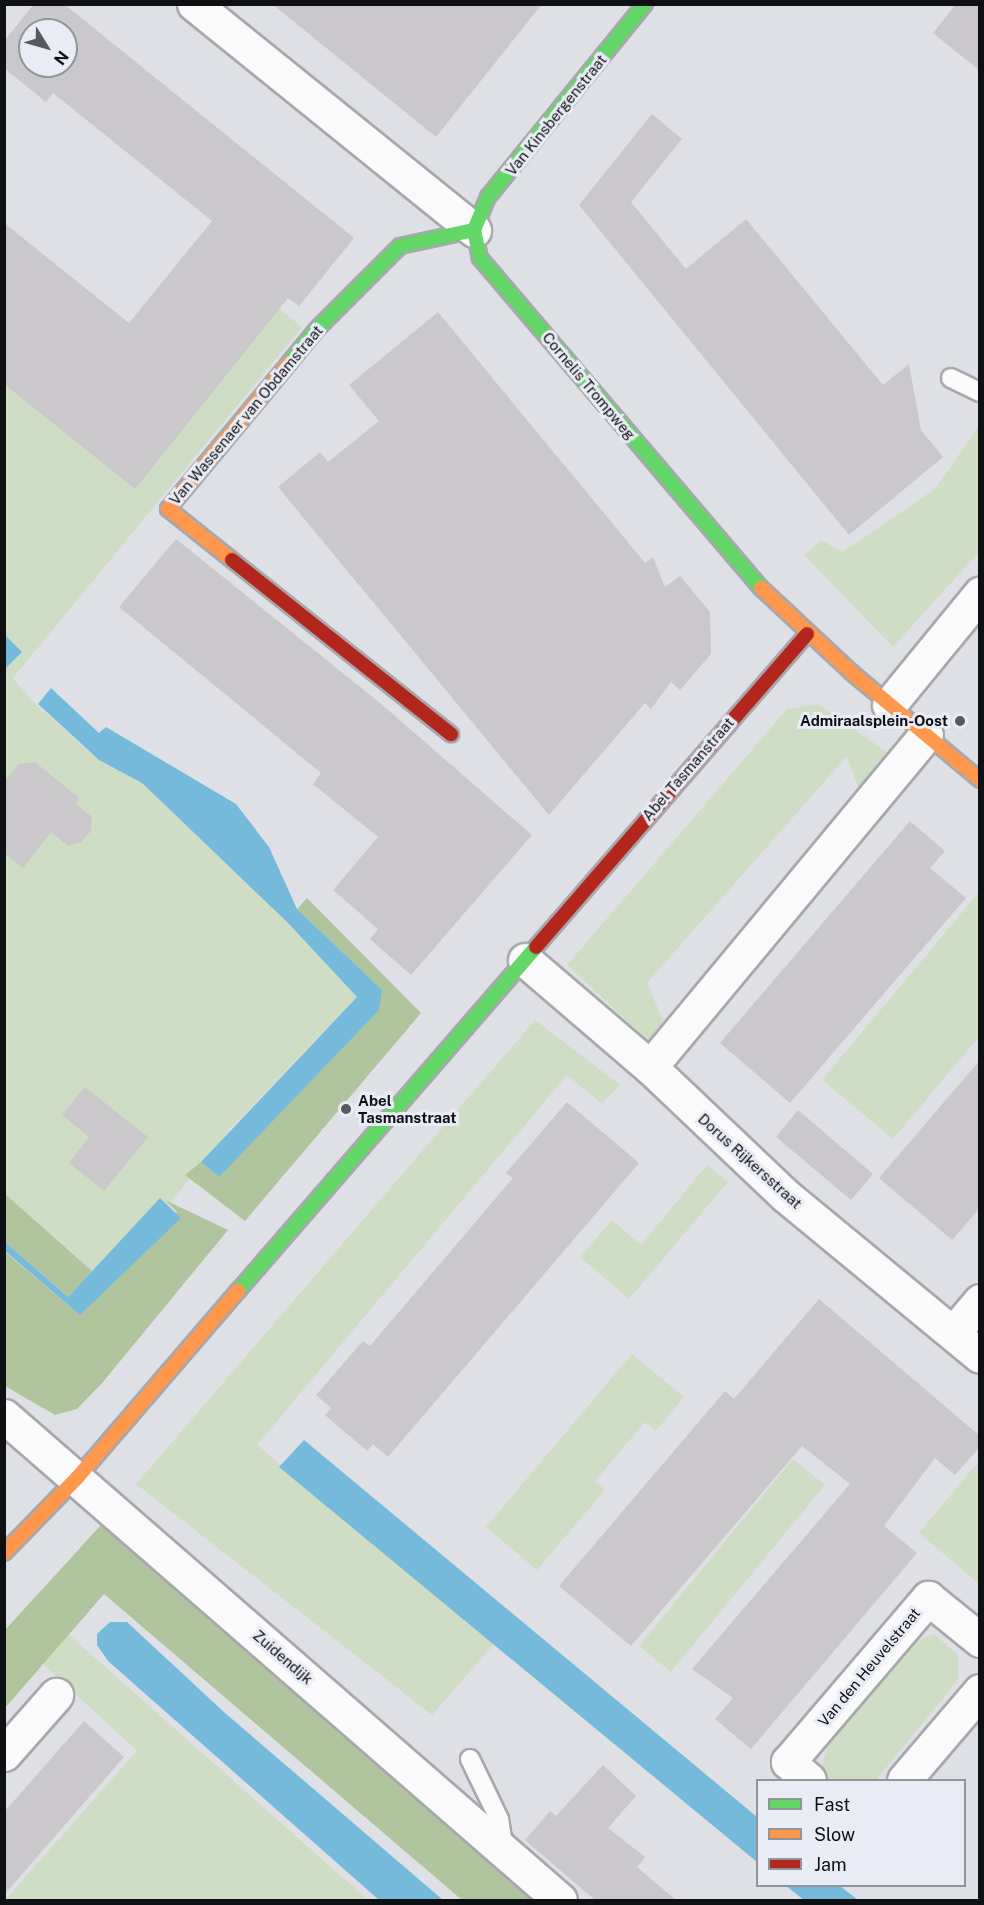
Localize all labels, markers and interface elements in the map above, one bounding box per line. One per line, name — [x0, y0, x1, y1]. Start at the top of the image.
north arrow — [18, 18, 78, 78]
text: N — [50, 47, 73, 69]
street label: Van Kinsbergenstraat — [502, 51, 610, 179]
street label: Van Wassenaer van Obdamstraat — [165, 321, 327, 509]
street label: Cornelis Trompweg — [539, 329, 639, 443]
place label: Admiraalsplein-Oost — [800, 712, 948, 730]
street label: Abel Tasmanstraat — [638, 714, 738, 824]
marker: Admiraalsplein-Oost — [953, 714, 967, 728]
place label: Abel Tasmanstraat — [358, 1091, 456, 1126]
marker: Abel Tasmanstraat — [339, 1102, 353, 1116]
street label: Dorus Rijkersstraat — [694, 1110, 806, 1212]
street label: Van den Heuvelstraat — [814, 1604, 924, 1730]
street label: Zuidendijk — [249, 1626, 317, 1688]
legend — [756, 1779, 966, 1887]
text: Fast — [814, 1794, 850, 1815]
text: Slow — [814, 1824, 855, 1845]
text: Jam — [814, 1854, 847, 1875]

